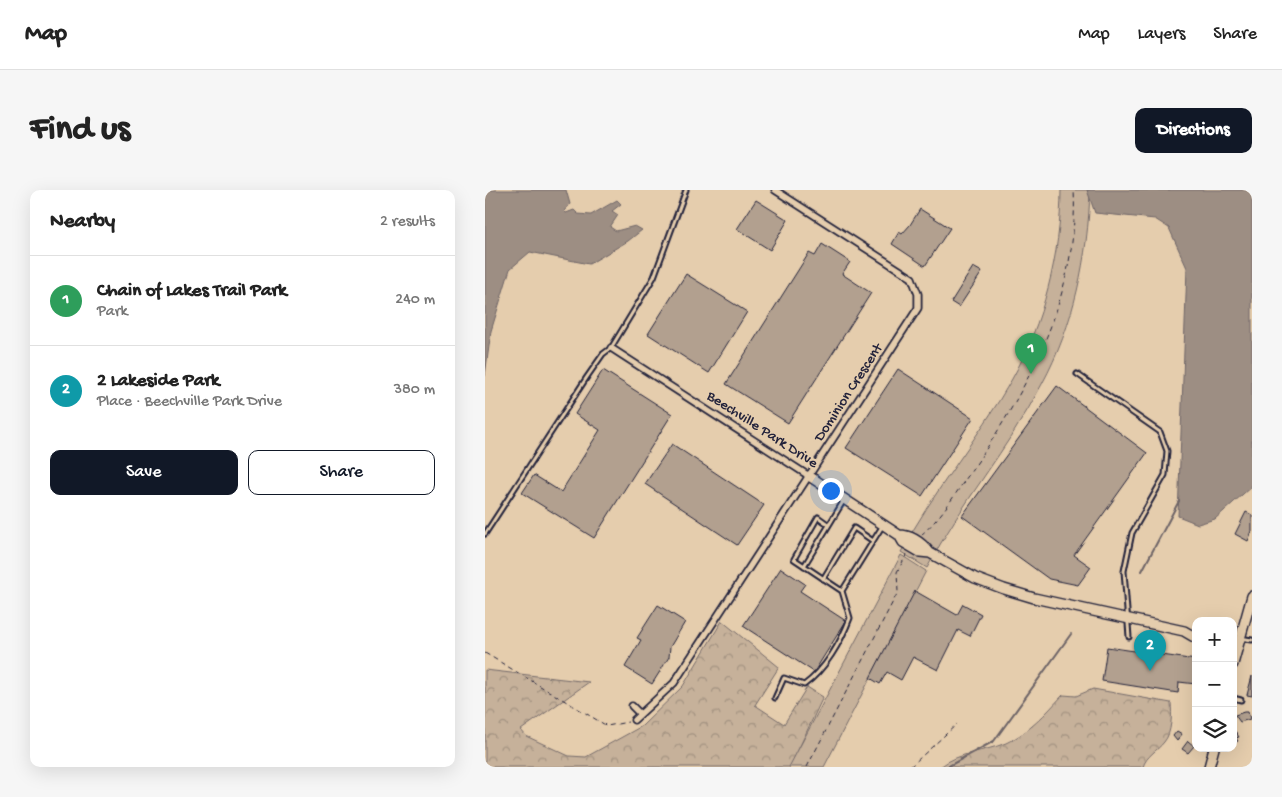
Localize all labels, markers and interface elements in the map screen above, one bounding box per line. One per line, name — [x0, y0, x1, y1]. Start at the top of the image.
text: Map — [25, 20, 67, 49]
text: Map — [1078, 24, 1110, 45]
text: Layers — [1138, 24, 1185, 45]
text: Share — [1213, 24, 1257, 45]
button: Directions — [1135, 108, 1252, 153]
text: Find us — [30, 110, 130, 151]
text: Nearby — [50, 210, 115, 235]
text: 2 results — [380, 213, 435, 232]
text: Chain of Lakes Trail Park — [97, 280, 287, 303]
text: 1 — [63, 291, 69, 310]
text: 240 m — [395, 291, 435, 310]
text: Park — [97, 303, 128, 322]
pin: 1 — [1015, 333, 1047, 374]
street label: Dominion Crescent — [810, 339, 888, 446]
text: 2 Lakeside Park — [97, 370, 219, 393]
text: 2 — [62, 381, 70, 400]
text: 380 m — [394, 381, 435, 400]
street label: Beechville Park Drive — [702, 387, 821, 473]
text: Place · Beechville Park Drive — [97, 393, 282, 412]
button: Save — [50, 450, 238, 495]
button: Share — [248, 450, 435, 495]
your location — [818, 478, 844, 504]
map controls — [1192, 617, 1237, 752]
button: + — [1192, 617, 1237, 662]
pin: 2 — [1134, 630, 1166, 671]
button: − — [1192, 662, 1237, 707]
button: layers — [1192, 707, 1237, 752]

